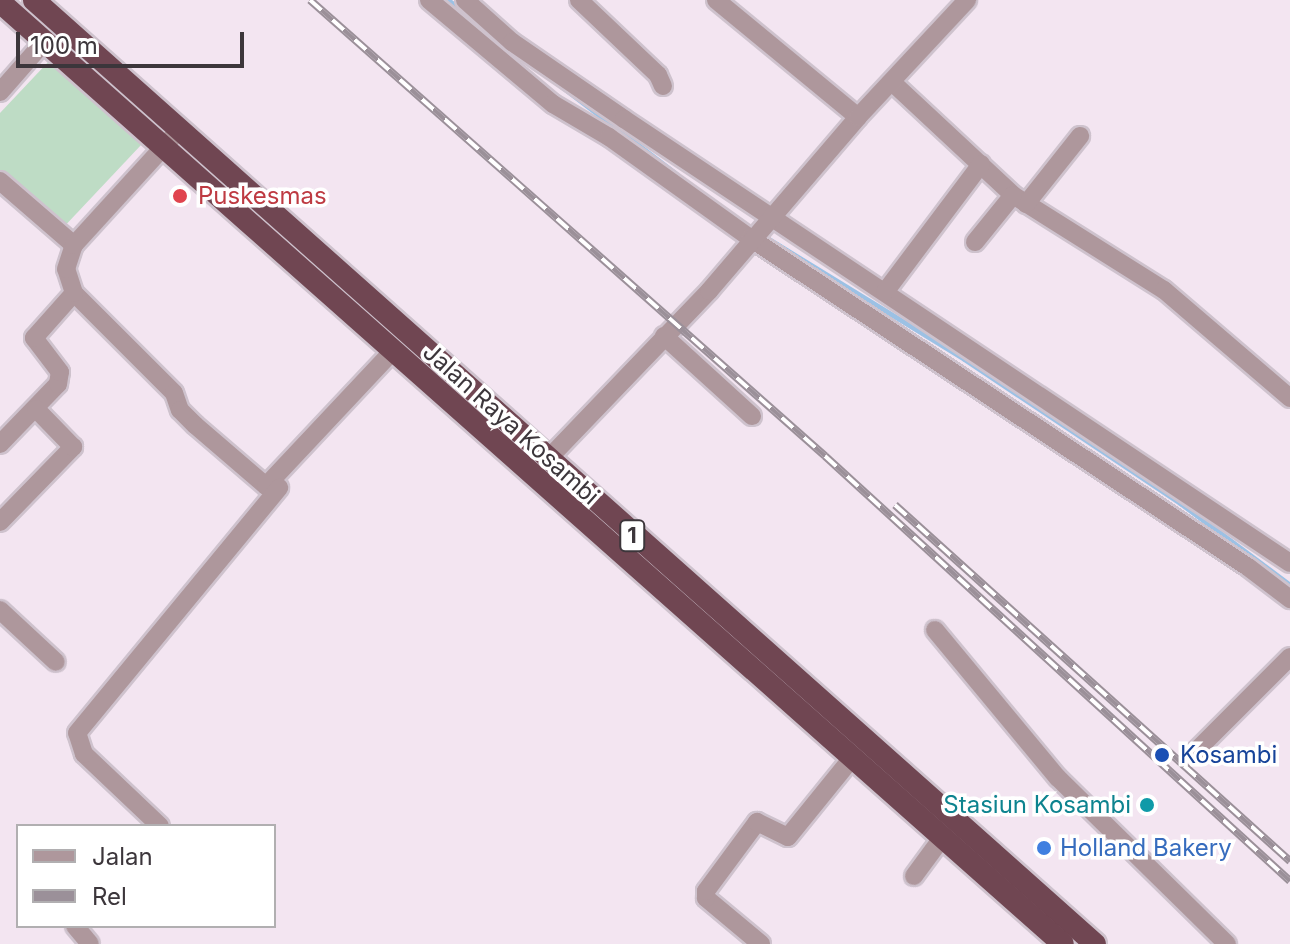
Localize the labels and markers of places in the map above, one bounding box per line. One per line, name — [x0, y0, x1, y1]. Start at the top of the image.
place label: Puskesmas — [198, 182, 327, 210]
marker: Puskesmas — [169, 185, 191, 207]
place label: Kosambi — [1180, 741, 1277, 769]
marker: Kosambi — [1151, 744, 1173, 766]
place label: Stasiun Kosambi — [943, 791, 1131, 819]
marker: Stasiun Kosambi — [1138, 796, 1156, 814]
place label: Holland Bakery — [1060, 834, 1232, 862]
marker: Holland Bakery — [1035, 839, 1053, 857]

